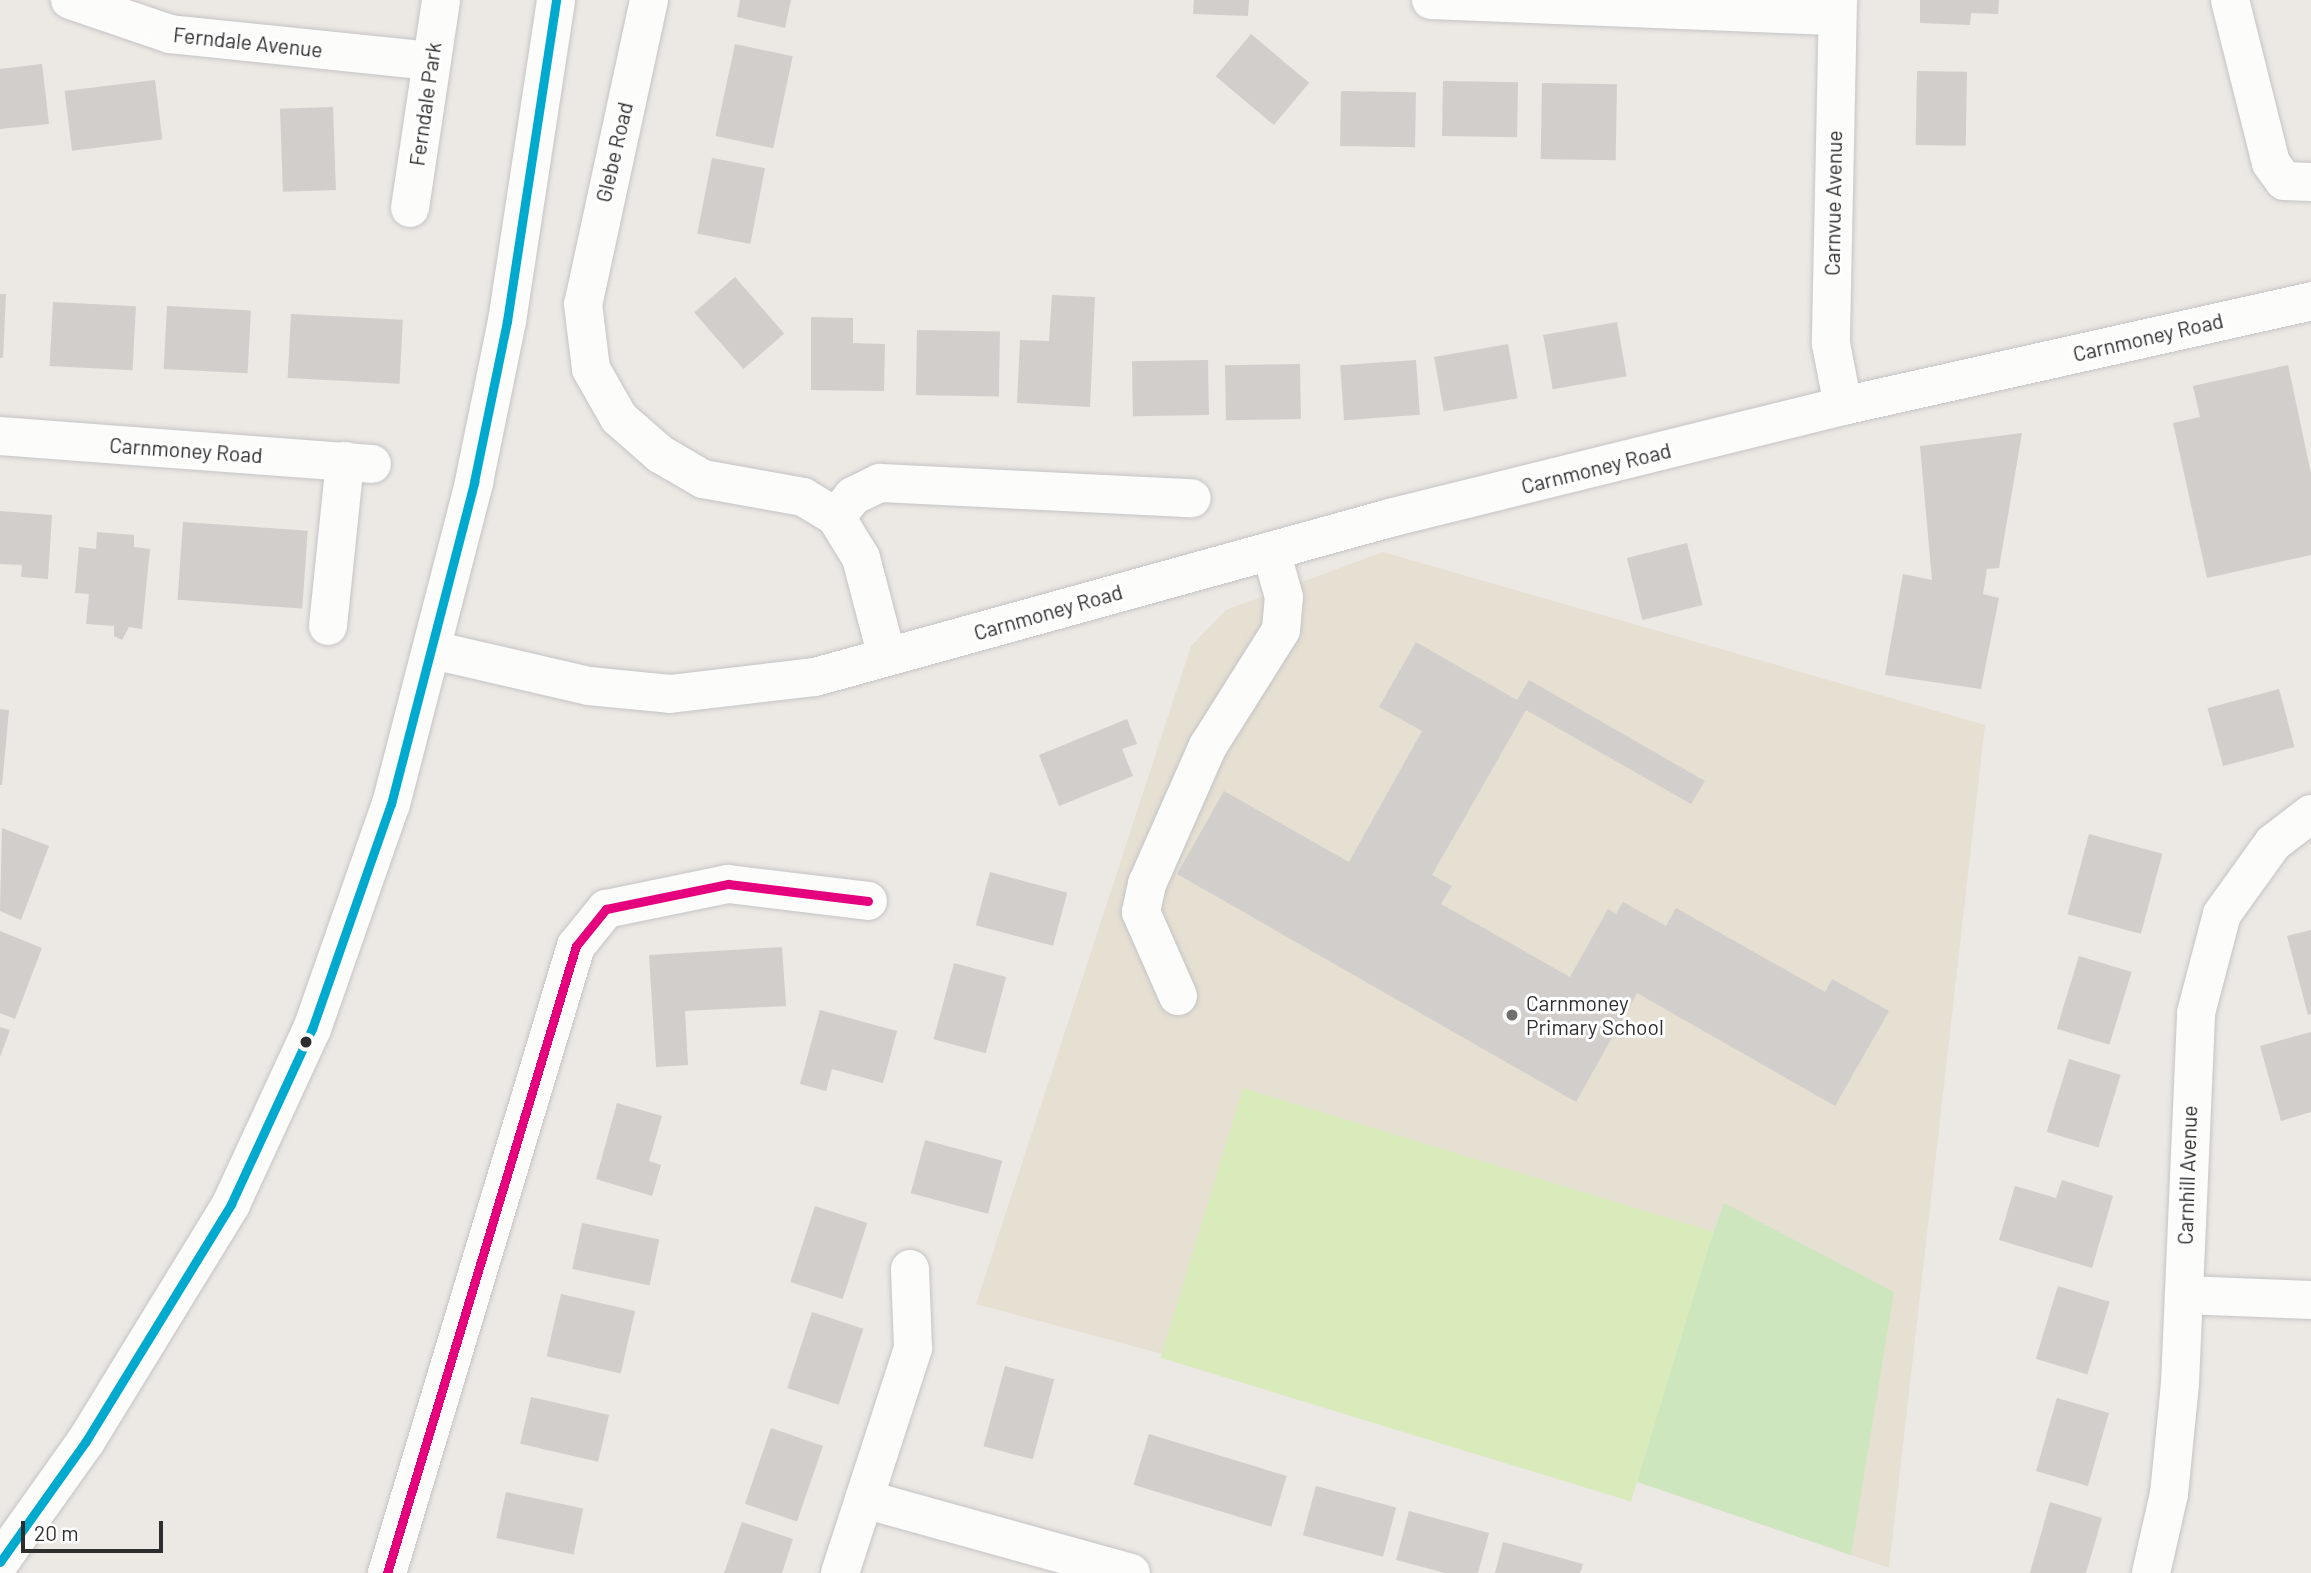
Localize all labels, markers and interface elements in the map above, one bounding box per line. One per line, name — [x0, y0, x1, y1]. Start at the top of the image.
street label: Ferndale Avenue — [172, 22, 324, 62]
street label: Ferndale Park — [404, 40, 446, 168]
street label: Glebe Road — [590, 99, 638, 205]
street label: Carnvue Avenue — [1819, 130, 1847, 276]
street label: Carnmoney Road — [2070, 307, 2226, 367]
street label: Carnmoney Road — [109, 432, 263, 468]
street label: Carnmoney Road — [1519, 437, 1673, 499]
street label: Carnmoney Road — [971, 579, 1125, 645]
place label: Carnmoney Primary School — [1526, 990, 1664, 1040]
marker: Carnmoney Primary School — [1504, 1007, 1520, 1023]
unlabelled marker — [299, 1035, 313, 1049]
street label: Carnhill Avenue — [2172, 1105, 2202, 1245]
scale bar — [24, 1506, 166, 1550]
text: 20 m — [34, 1520, 79, 1545]

